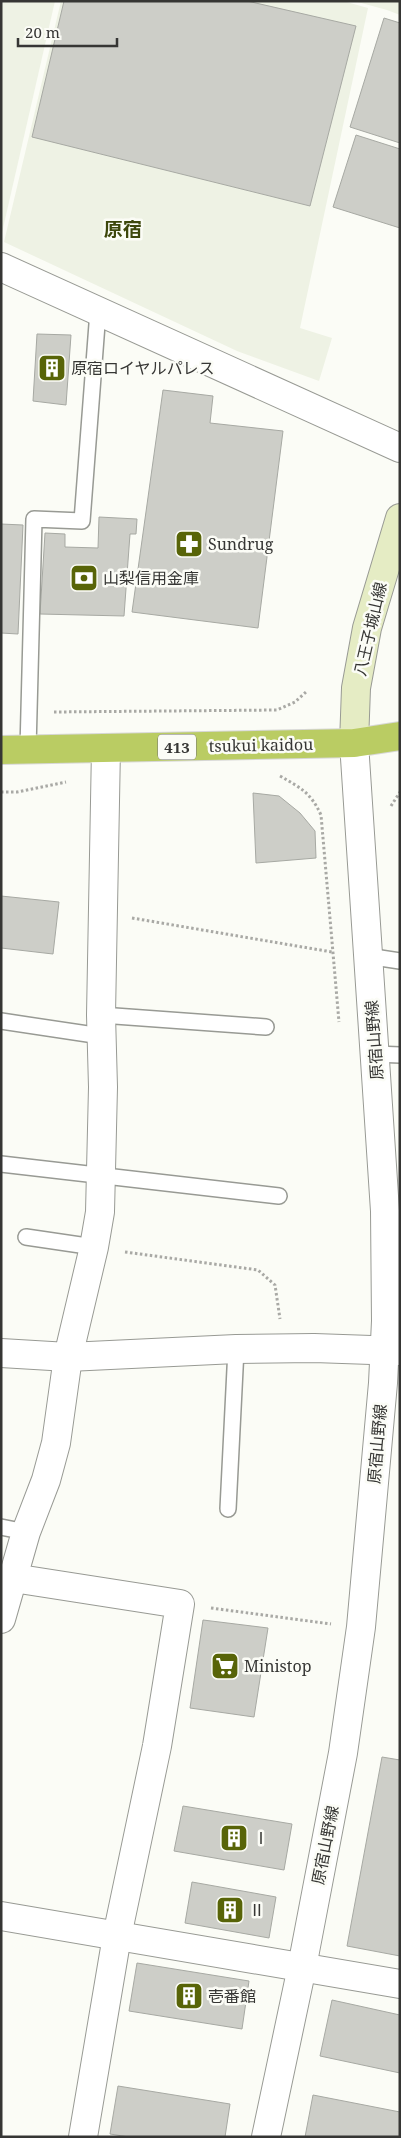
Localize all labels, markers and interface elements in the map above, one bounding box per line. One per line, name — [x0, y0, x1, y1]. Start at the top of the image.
scale bar — [18, 15, 116, 47]
text: 20 m — [25, 22, 60, 42]
district label: 原宿 — [104, 216, 142, 242]
building icon: 原宿ロイヤルパレス — [37, 353, 67, 383]
place label: 原宿ロイヤルパレス — [71, 357, 215, 379]
pharmacy icon: Sundrug — [174, 529, 204, 559]
place label: Sundrug — [208, 533, 274, 555]
bank icon: 山梨信用金庫 — [69, 563, 99, 593]
place label: 山梨信用金庫 — [103, 567, 199, 589]
street label: 八王子城山線 — [348, 580, 392, 678]
street label: tsukui kaidou — [209, 733, 313, 757]
road number: 413 — [158, 734, 196, 760]
street label: 原宿山野線 — [360, 999, 388, 1081]
street label: 原宿山野線 — [363, 1403, 391, 1485]
supermarket icon: Ministop — [210, 1651, 240, 1681]
place label: Ministop — [244, 1655, 311, 1677]
street label: 原宿山野線 — [307, 1804, 343, 1886]
building icon: Ⅰ — [219, 1823, 249, 1853]
place label: Ⅰ — [253, 1827, 269, 1849]
building icon: Ⅱ — [215, 1895, 245, 1925]
place label: Ⅱ — [249, 1899, 265, 1921]
building icon: 壱番館 — [174, 1981, 204, 2011]
place label: 壱番館 — [208, 1985, 256, 2007]

